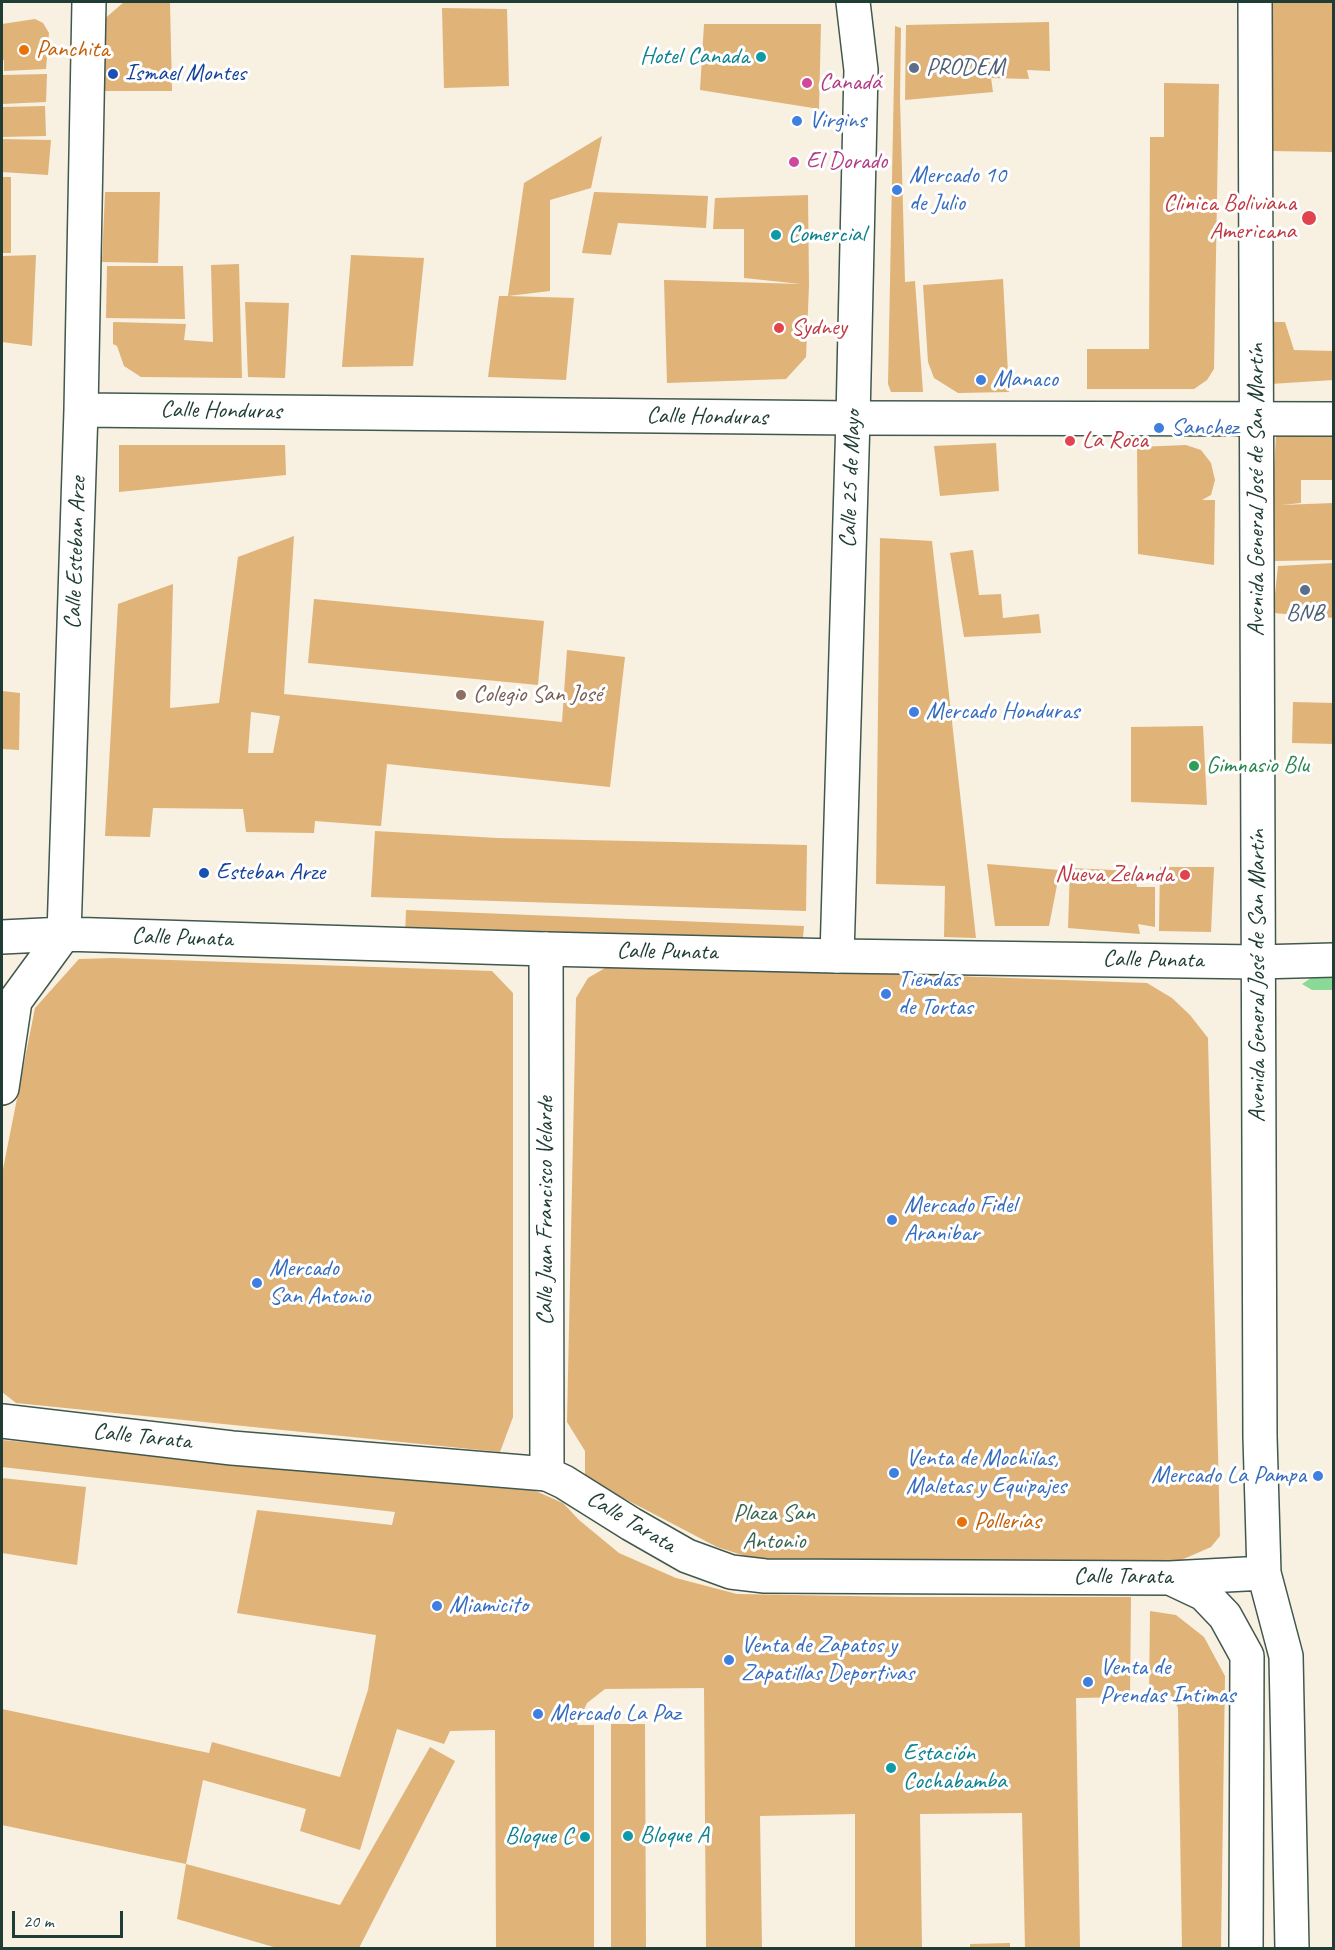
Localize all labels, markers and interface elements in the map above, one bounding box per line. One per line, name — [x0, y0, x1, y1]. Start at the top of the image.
place label: Panchita — [36, 36, 109, 64]
marker: Panchita — [17, 43, 31, 57]
place label: Hotel Canada — [640, 43, 749, 71]
marker: Hotel Canada — [754, 50, 768, 64]
place label: PRODEM — [926, 54, 1005, 82]
place label: Ismael Montes — [125, 60, 246, 88]
marker: PRODEM — [907, 61, 921, 75]
marker: Ismael Montes — [106, 67, 120, 81]
place label: Canadá — [819, 69, 881, 97]
marker: Canadá — [800, 76, 814, 90]
place label: Virgins — [809, 107, 866, 135]
marker: Virgins — [790, 114, 804, 128]
place label: El Dorado — [806, 148, 887, 176]
marker: El Dorado — [787, 155, 801, 169]
place label: Mercado 10 de Julio — [909, 162, 1006, 218]
marker: Mercado 10 de Julio — [890, 183, 904, 197]
place label: Clinica Boliviana Americana — [1163, 190, 1296, 246]
marker: Clinica Boliviana Americana — [1300, 209, 1318, 227]
place label: Comercial — [788, 221, 866, 249]
marker: Comercial — [769, 228, 783, 242]
place label: Sydney — [791, 314, 847, 342]
marker: Sydney — [772, 321, 786, 335]
street label: Avenida General José de San Martín — [1243, 343, 1271, 637]
place label: Manaco — [993, 366, 1058, 394]
marker: Manaco — [974, 373, 988, 387]
street label: Calle Honduras — [160, 396, 282, 426]
street label: Calle Honduras — [646, 402, 768, 432]
street label: Calle 25 de Mayo — [834, 410, 868, 548]
place label: Sanchez — [1171, 414, 1238, 442]
marker: Sanchez — [1152, 421, 1166, 435]
place label: La Roca — [1082, 427, 1148, 455]
marker: La Roca — [1063, 434, 1077, 448]
street label: Calle Esteban Arze — [59, 476, 93, 630]
marker: BNB — [1298, 583, 1312, 597]
place label: BNB — [1286, 600, 1324, 628]
place label: Colegio San José — [473, 681, 602, 709]
marker: Colegio San José — [454, 688, 468, 702]
place label: Mercado Honduras — [926, 698, 1079, 726]
marker: Mercado Honduras — [907, 705, 921, 719]
place label: Gimnasio Blu — [1206, 752, 1309, 780]
marker: Gimnasio Blu — [1187, 759, 1201, 773]
street label: Avenida General José de San Martín — [1244, 829, 1272, 1123]
place label: Esteban Arze — [216, 859, 325, 887]
place label: Nueva Zelanda — [1055, 861, 1173, 889]
marker: Esteban Arze — [197, 866, 211, 880]
marker: Nueva Zelanda — [1178, 868, 1192, 882]
street label: Calle Punata — [131, 922, 233, 954]
street label: Calle Punata — [616, 937, 718, 967]
street label: Calle Punata — [1102, 945, 1204, 975]
place label: Tiendas de Tortas — [898, 966, 973, 1022]
marker: Tiendas de Tortas — [879, 987, 893, 1001]
street label: Calle Juan Francisco Velarde — [532, 1097, 560, 1325]
place label: Mercado Fidel Aranibar — [904, 1192, 1016, 1248]
marker: Mercado Fidel Aranibar — [885, 1213, 899, 1227]
place label: Mercado San Antonio — [269, 1255, 370, 1311]
marker: Mercado San Antonio — [250, 1276, 264, 1290]
street label: Calle Tarata — [91, 1418, 193, 1456]
place label: Venta de Mochilas, Maletas y Equipajes — [906, 1445, 1066, 1501]
place label: Mercado La Pampa — [1151, 1462, 1306, 1490]
marker: Venta de Mochilas, Maletas y Equipajes — [887, 1466, 901, 1480]
marker: Mercado La Pampa — [1311, 1469, 1325, 1483]
street label: Calle Tarata — [581, 1484, 681, 1560]
park label: Plaza San Antonio — [733, 1500, 815, 1556]
place label: Pollerías — [974, 1508, 1041, 1536]
marker: Pollerías — [955, 1515, 969, 1529]
street label: Calle Tarata — [1074, 1563, 1172, 1591]
place label: Miamicito — [449, 1592, 528, 1620]
marker: Miamicito — [430, 1599, 444, 1613]
place label: Venta de Zapatos y Zapatillas Deportivas — [741, 1632, 914, 1688]
marker: Venta de Zapatos y Zapatillas Deportivas — [722, 1653, 736, 1667]
place label: Venta de Prendas Intimas — [1100, 1654, 1235, 1710]
marker: Venta de Prendas Intimas — [1081, 1675, 1095, 1689]
place label: Mercado La Paz — [550, 1700, 680, 1728]
marker: Mercado La Paz — [531, 1707, 545, 1721]
place label: Estación Cochabamba — [903, 1740, 1006, 1796]
marker: Estación Cochabamba — [884, 1761, 898, 1775]
place label: Bloque A — [640, 1822, 709, 1850]
place label: Bloque C — [505, 1823, 573, 1851]
marker: Bloque A — [621, 1829, 635, 1843]
marker: Bloque C — [578, 1830, 592, 1844]
scale bar — [15, 1899, 126, 1937]
text: 20 m — [23, 1910, 54, 1932]

